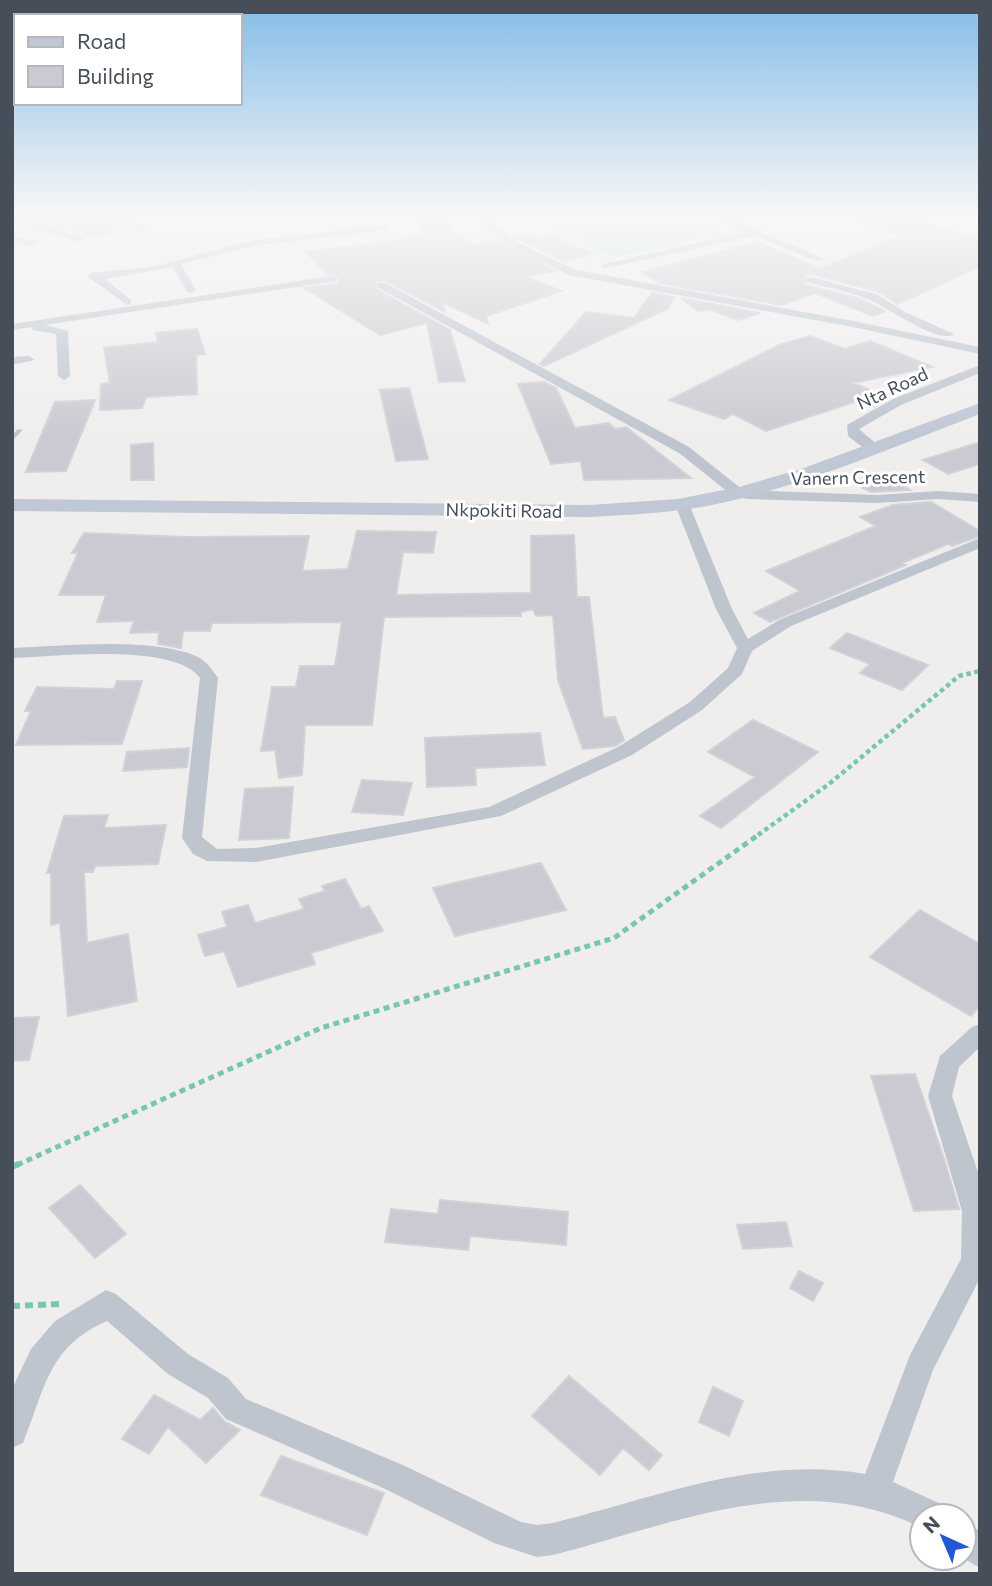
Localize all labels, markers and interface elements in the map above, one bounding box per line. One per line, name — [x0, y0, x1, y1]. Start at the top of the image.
legend — [14, 14, 242, 105]
text: Road — [77, 28, 126, 53]
text: Building — [77, 63, 154, 88]
street label: Nta Road — [853, 362, 931, 414]
street label: Vanern Crescent — [791, 465, 925, 489]
street label: Nkpokiti Road — [446, 498, 562, 522]
north arrow — [908, 1502, 978, 1572]
text: N — [918, 1511, 944, 1538]

